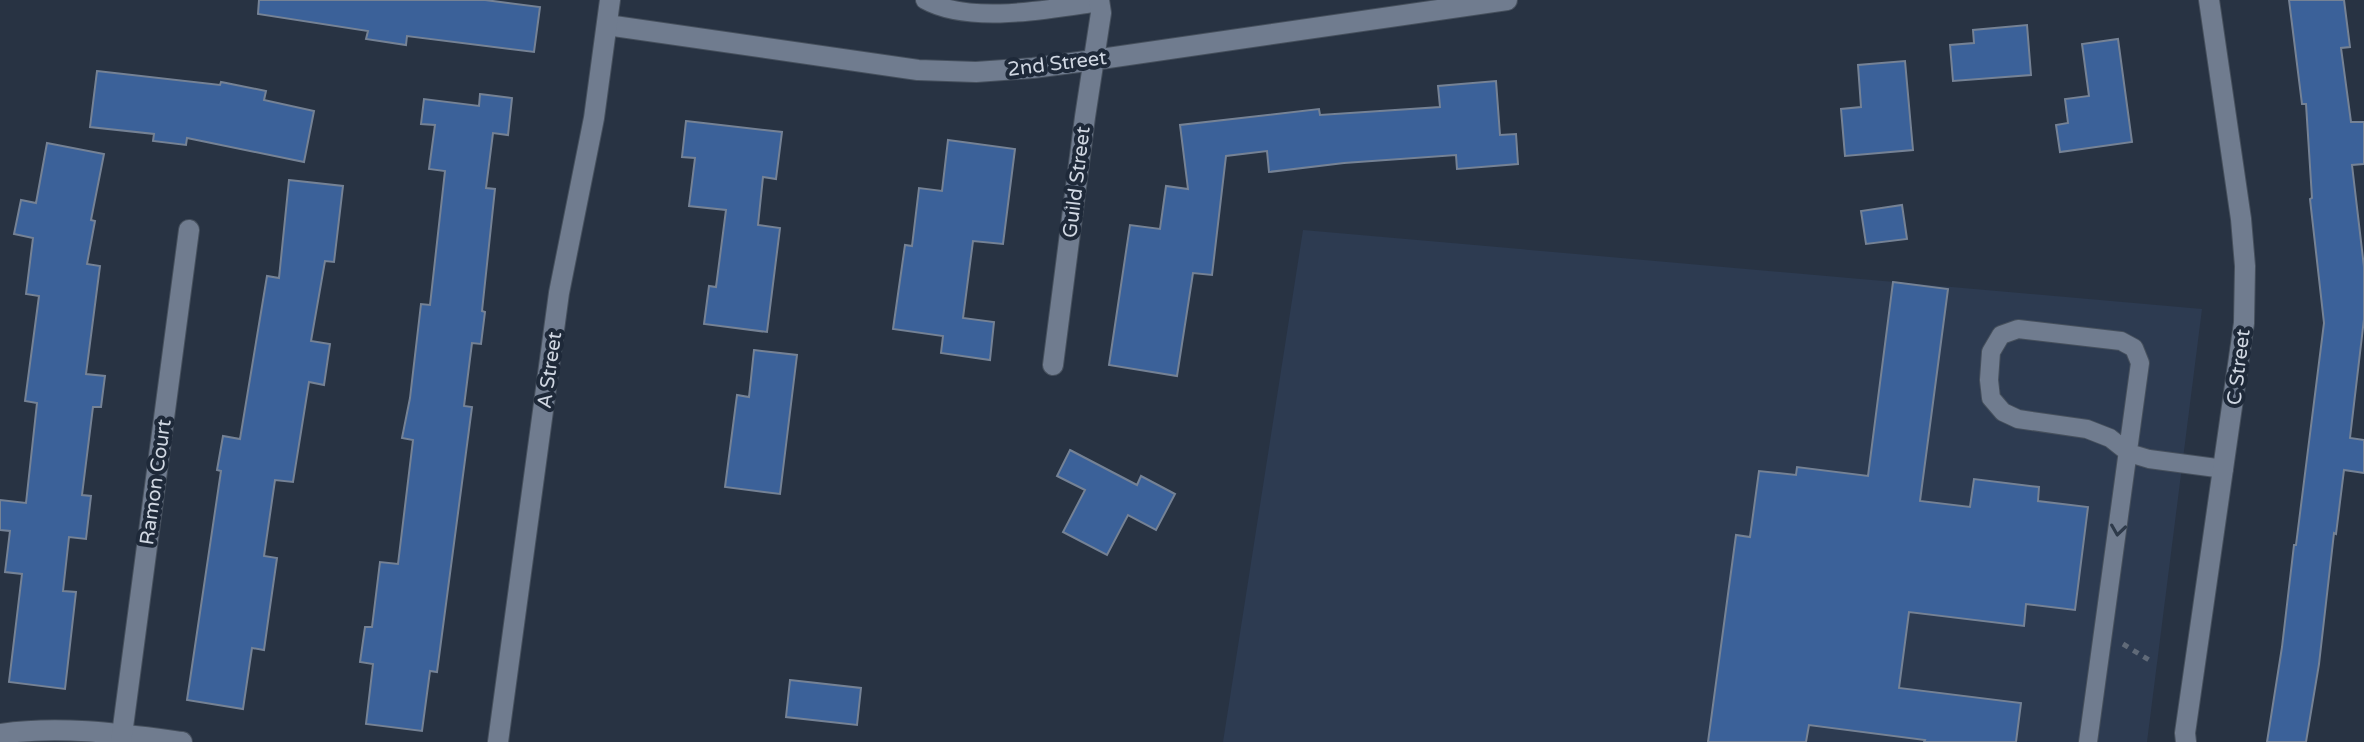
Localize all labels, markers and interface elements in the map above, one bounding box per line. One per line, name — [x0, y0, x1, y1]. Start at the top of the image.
street label: 2nd Street — [1006, 46, 1108, 82]
street label: Guild Street — [1058, 125, 1096, 239]
street label: C Street — [2222, 327, 2256, 406]
street label: A Street — [533, 330, 567, 410]
street label: Ramon Court — [135, 417, 177, 546]
one-way arrow — [2110, 523, 2127, 537]

